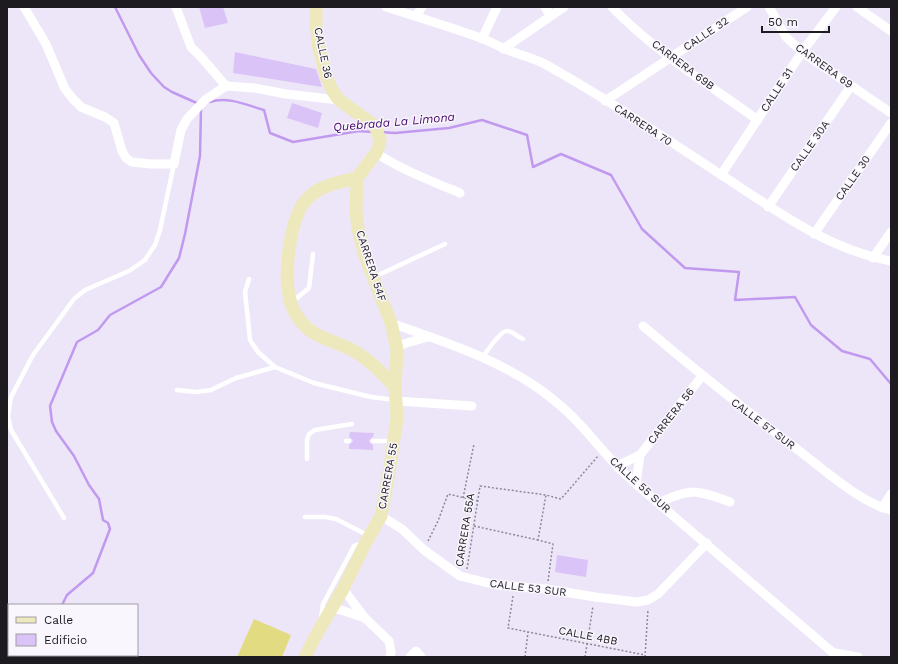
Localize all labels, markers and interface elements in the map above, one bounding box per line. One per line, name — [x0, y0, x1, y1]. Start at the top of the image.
scale bar — [762, 8, 829, 34]
street label: CALLE 32 — [681, 14, 731, 54]
text: 50 m — [768, 15, 798, 29]
street label: CALLE 36 — [311, 26, 335, 80]
street label: CARRERA 69B — [649, 37, 717, 93]
street label: CARRERA 69 — [793, 41, 855, 91]
street label: CALLE 31 — [758, 66, 796, 114]
street label: CARRERA 70 — [611, 101, 675, 149]
water label: Quebrada La Limona — [333, 110, 456, 134]
street label: CALLE 30A — [788, 118, 832, 174]
street label: CALLE 30 — [833, 153, 873, 203]
street label: CARRERA 54F — [353, 229, 389, 304]
street label: CARRERA 56 — [645, 385, 697, 447]
street label: CALLE 57 SUR — [728, 396, 798, 452]
street label: CARRERA 55 — [376, 442, 400, 510]
street label: CALLE 55 SUR — [607, 454, 673, 516]
street label: CARRERA 55A — [453, 492, 477, 568]
street label: CALLE 53 SUR — [489, 577, 567, 599]
legend — [8, 604, 138, 656]
text: Calle — [44, 613, 73, 627]
street label: CALLE 4BB — [557, 624, 619, 648]
text: Edificio — [44, 633, 87, 647]

